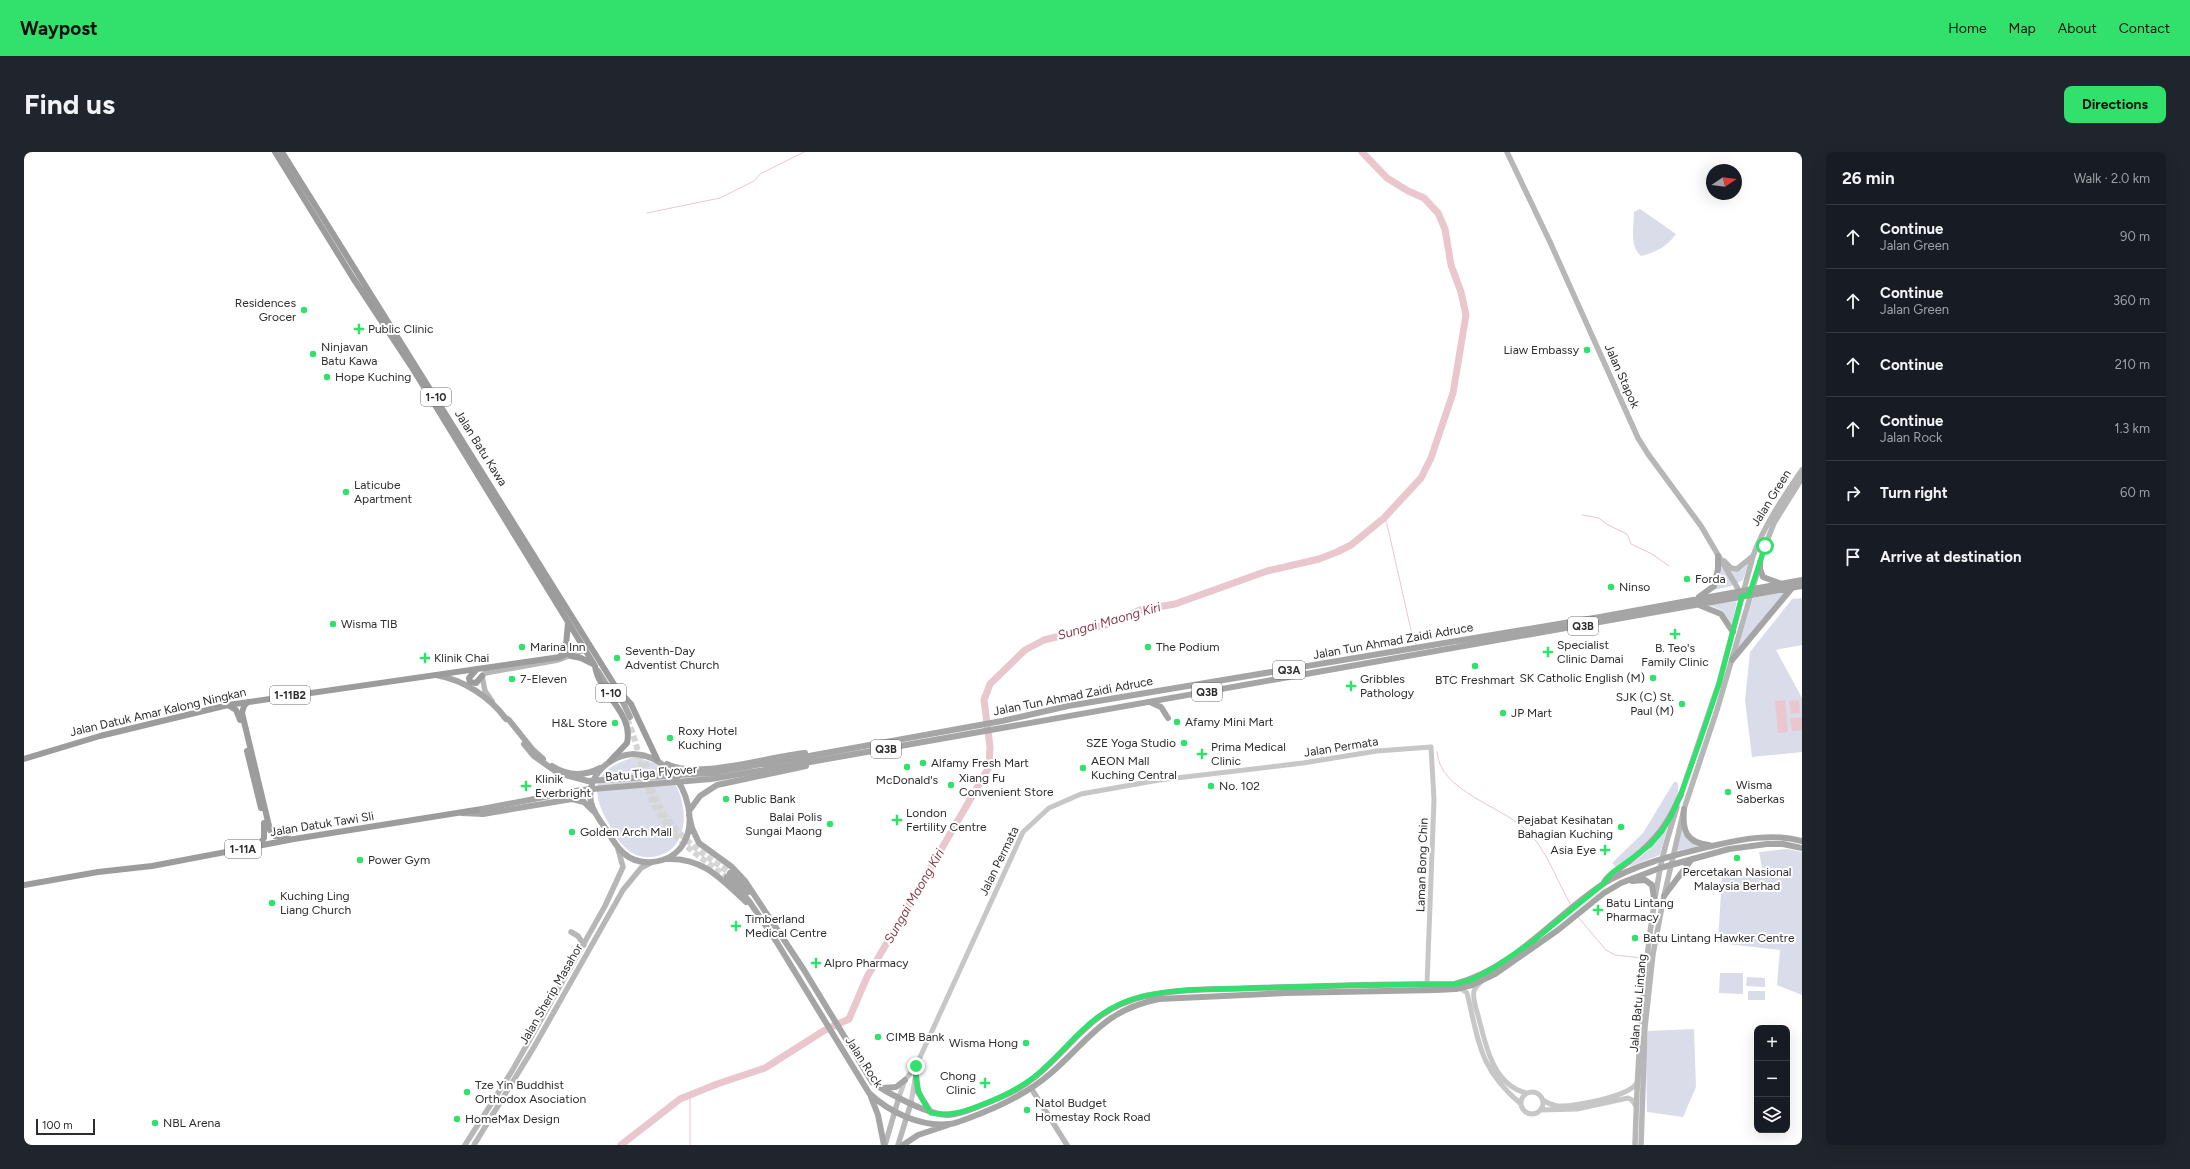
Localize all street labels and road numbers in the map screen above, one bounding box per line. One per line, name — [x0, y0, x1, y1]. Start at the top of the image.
street label: Jalan Stapok — [1602, 342, 1642, 410]
road number: 1-10 — [421, 388, 451, 406]
street label: Jalan Batu Kawa — [452, 407, 510, 489]
street label: Jalan Green — [1748, 467, 1794, 529]
road number: Q3B — [1568, 617, 1598, 635]
street label: Jalan Tun Ahmad Zaidi Adruce — [1312, 620, 1475, 662]
road number: Q3A — [1273, 661, 1305, 679]
street label: Jalan Tun Ahmad Zaidi Adruce — [992, 674, 1155, 718]
road number: Q3B — [1192, 683, 1222, 701]
road number: 1-10 — [596, 684, 626, 702]
street label: Jalan Datuk Amar Kalong Ningkan — [68, 685, 248, 739]
road number: 1-11B2 — [270, 686, 310, 704]
street label: Jalan Permata — [1303, 734, 1379, 760]
road number: Q3B — [871, 740, 901, 758]
street label: Batu Tiga Flyover — [605, 762, 697, 784]
street label: Jalan Datuk Tawi Sli — [269, 809, 375, 839]
street label: Laman Bong Chin — [1413, 817, 1431, 912]
street label: Jalan Permata — [976, 824, 1022, 898]
road number: 1-11A — [225, 840, 261, 858]
street label: Jalan Sherip Masahor — [516, 941, 586, 1047]
street label: Jalan Batu Lintang — [1627, 953, 1649, 1053]
street label: Jalan Rock — [842, 1034, 886, 1090]

